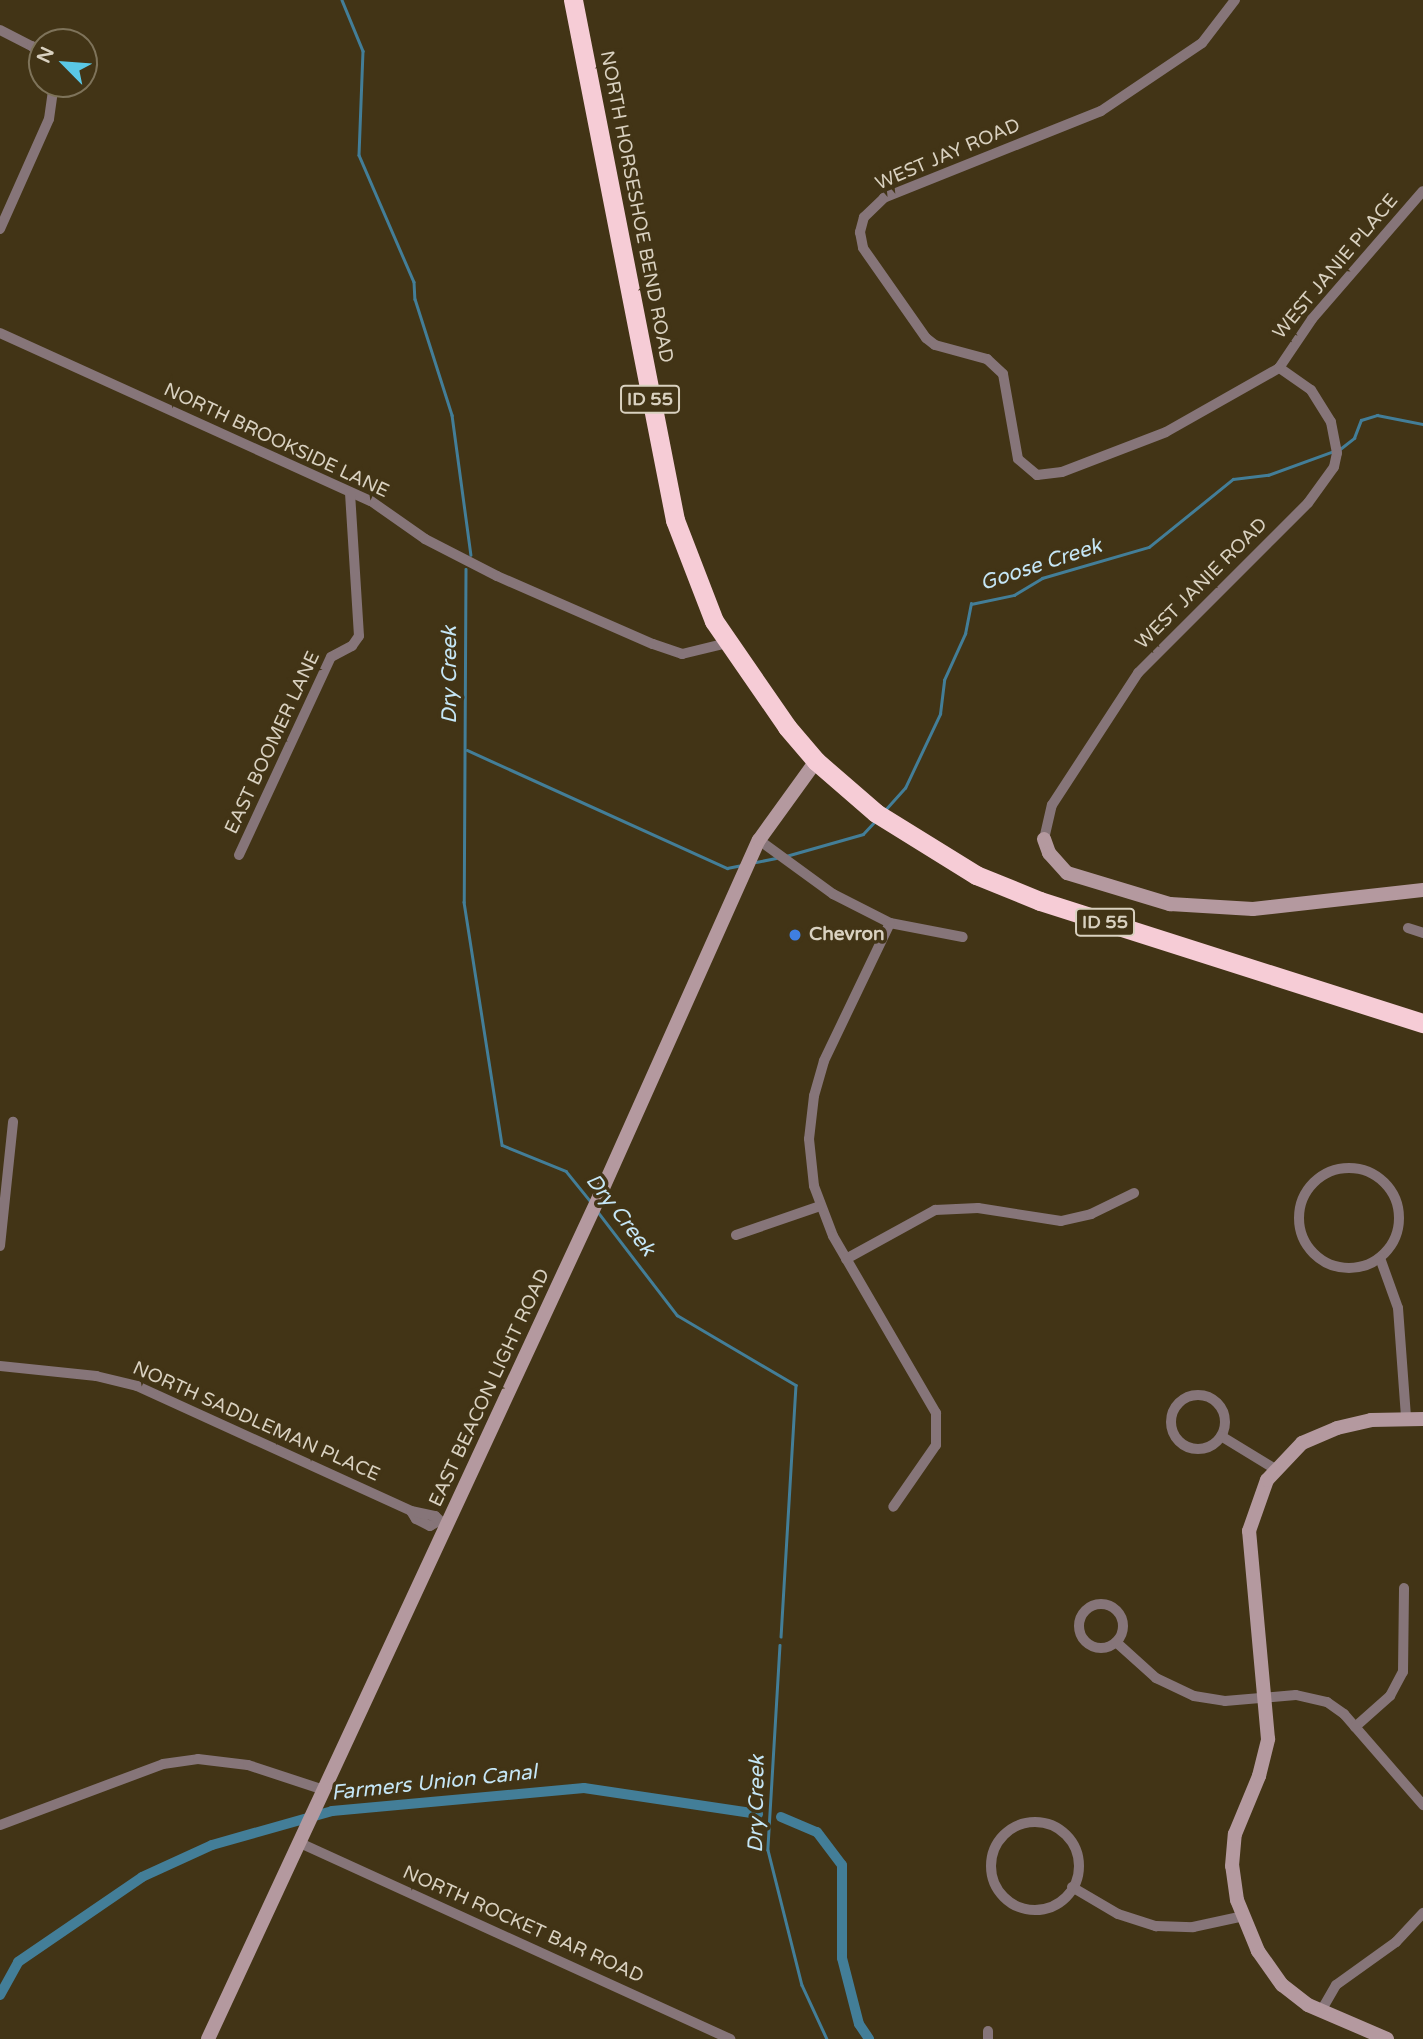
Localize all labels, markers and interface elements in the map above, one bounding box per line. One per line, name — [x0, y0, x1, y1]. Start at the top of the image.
north arrow — [28, 28, 98, 98]
text: N — [33, 43, 59, 67]
street label: NORTH HORSESHOE BEND ROAD — [595, 49, 677, 365]
street label: WEST JAY ROAD — [872, 114, 1024, 196]
street label: WEST JANIE PLACE — [1269, 190, 1403, 344]
street label: NORTH BROOKSIDE LANE — [160, 379, 392, 503]
road number: ID 55 — [618, 384, 682, 414]
street label: WEST JANIE ROAD — [1131, 513, 1273, 655]
water label: Goose Creek — [977, 534, 1105, 596]
water label: Dry Creek — [437, 626, 463, 724]
street label: EAST BOOMER LANE — [221, 648, 325, 838]
road number: ID 55 — [1074, 908, 1136, 937]
place label: Chevron — [809, 924, 885, 946]
marker: Chevron — [787, 927, 803, 943]
water label: Dry Creek — [580, 1169, 660, 1261]
street label: EAST BEACON LIGHT ROAD — [425, 1265, 555, 1511]
street label: NORTH SADDLEMAN PLACE — [129, 1357, 383, 1487]
water label: Dry Creek — [744, 1755, 770, 1853]
water label: Farmers Union Canal — [330, 1760, 538, 1806]
street label: NORTH ROCKET BAR ROAD — [399, 1861, 647, 1989]

